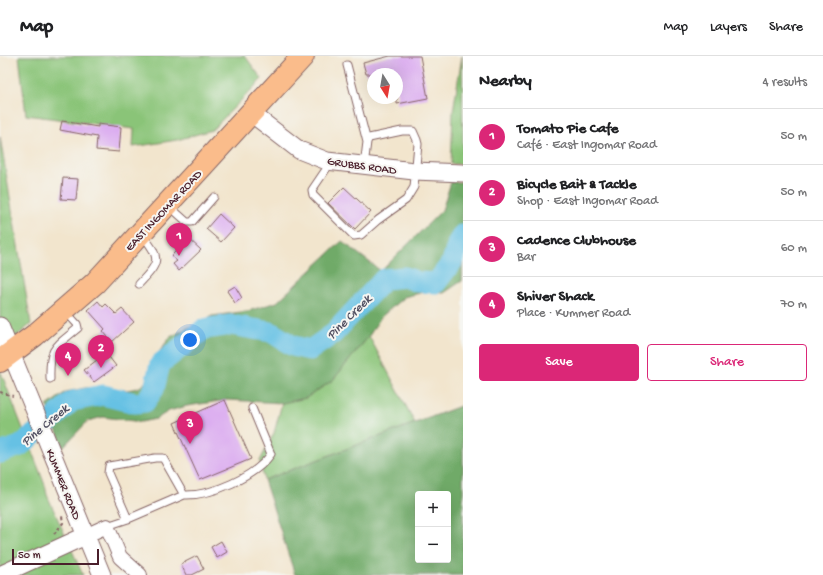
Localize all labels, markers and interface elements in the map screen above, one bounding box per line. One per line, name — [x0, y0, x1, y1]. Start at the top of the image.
text: Map — [20, 16, 53, 39]
text: Map — [664, 19, 688, 36]
text: Layers — [710, 19, 747, 36]
text: Share — [769, 19, 803, 36]
north arrow — [367, 68, 403, 104]
text: Nearby — [479, 72, 532, 92]
text: 4 results — [763, 75, 807, 90]
text: Tomato Pie Cafe — [517, 120, 619, 138]
text: 1 — [489, 129, 495, 144]
text: 50 m — [780, 129, 807, 144]
text: Café · East Ingomar Road — [517, 138, 657, 153]
street label: GRUBBS ROAD — [326, 155, 397, 179]
street label: EAST INGOMAR ROAD — [123, 168, 206, 255]
text: Bicycle Bait & Tackle — [517, 176, 636, 194]
text: 2 — [489, 185, 495, 200]
text: 50 m — [780, 185, 807, 200]
text: Shop · East Ingomar Road — [517, 194, 658, 209]
pin: 1 — [166, 223, 192, 256]
text: Cadence Clubhouse — [517, 232, 636, 250]
text: 3 — [489, 241, 495, 256]
text: 60 m — [781, 241, 807, 256]
text: Bar — [517, 250, 535, 265]
text: Shiver Shack — [517, 288, 594, 306]
water label: Pine Creek — [324, 292, 376, 343]
text: 4 — [489, 297, 495, 312]
text: 70 m — [781, 297, 807, 312]
text: Place · Kummer Road — [517, 306, 630, 321]
your location — [180, 330, 200, 350]
pin: 2 — [88, 335, 114, 368]
pin: 4 — [55, 343, 81, 376]
button: Save — [479, 344, 639, 381]
button: Share — [647, 344, 807, 381]
water label: Pine Creek — [19, 401, 73, 450]
pin: 3 — [177, 411, 203, 444]
street label: KUMMER ROAD — [42, 447, 83, 522]
map controls — [415, 491, 451, 563]
button: + — [415, 491, 451, 527]
button: − — [415, 527, 451, 563]
scale bar — [12, 547, 99, 566]
text: 50 m — [18, 550, 40, 562]

